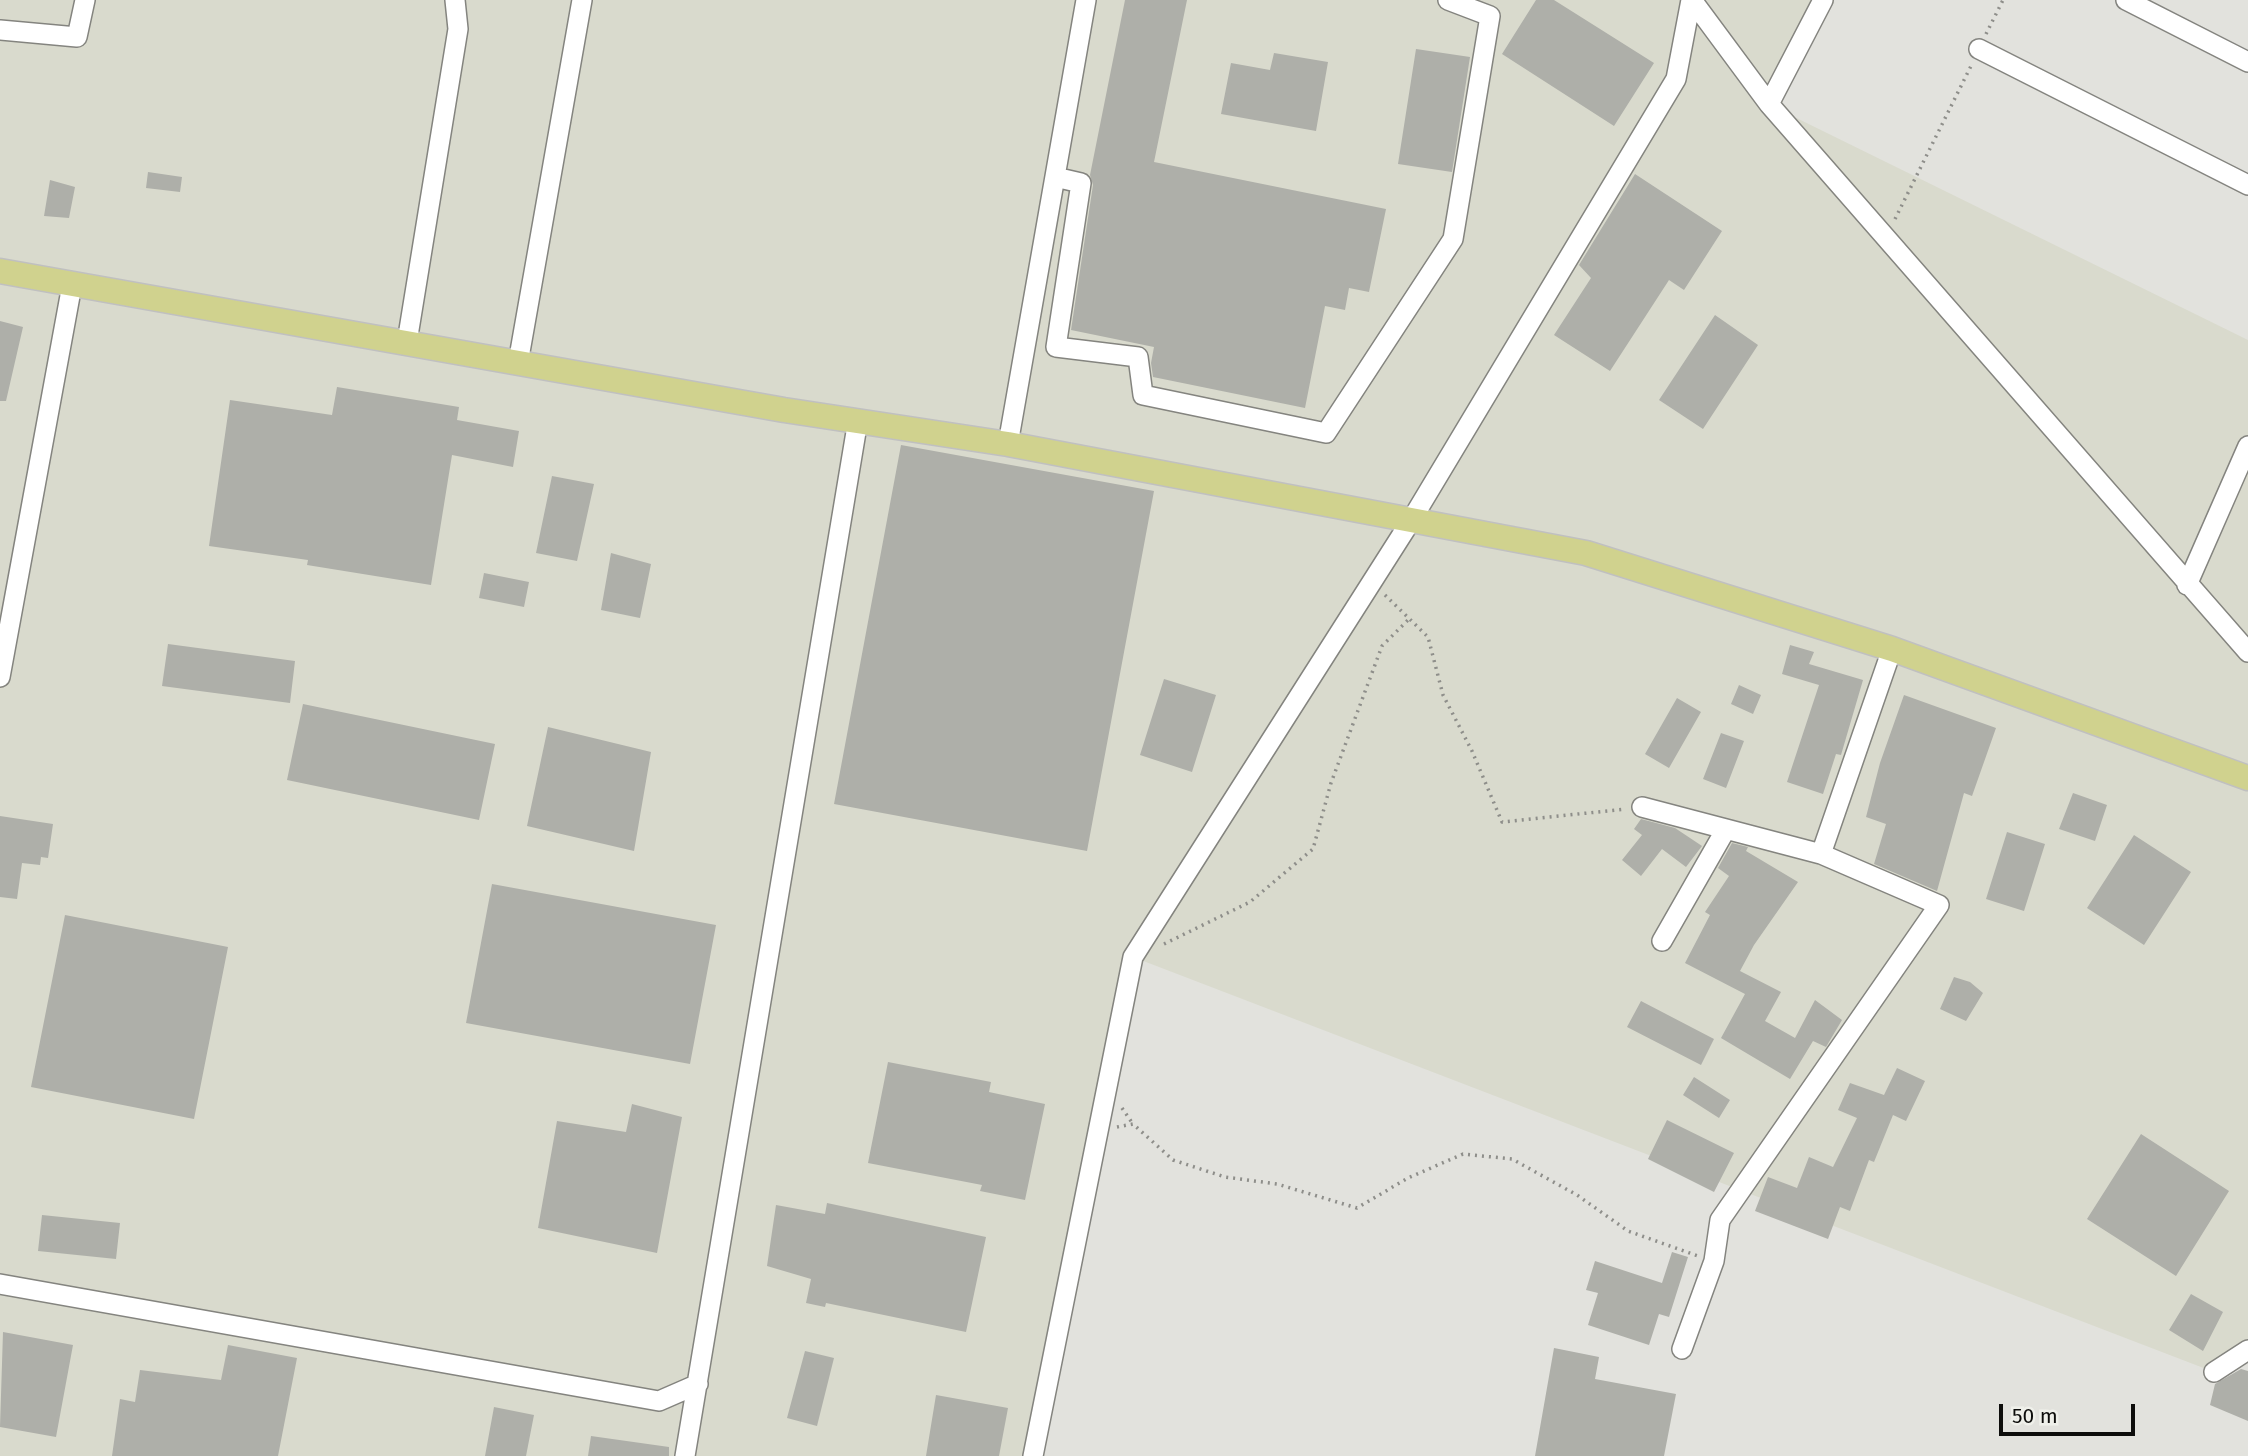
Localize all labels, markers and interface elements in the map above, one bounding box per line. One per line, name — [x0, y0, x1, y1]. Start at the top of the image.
scale bar — [2003, 1390, 2140, 1434]
text: 50 m — [2012, 1403, 2058, 1429]

